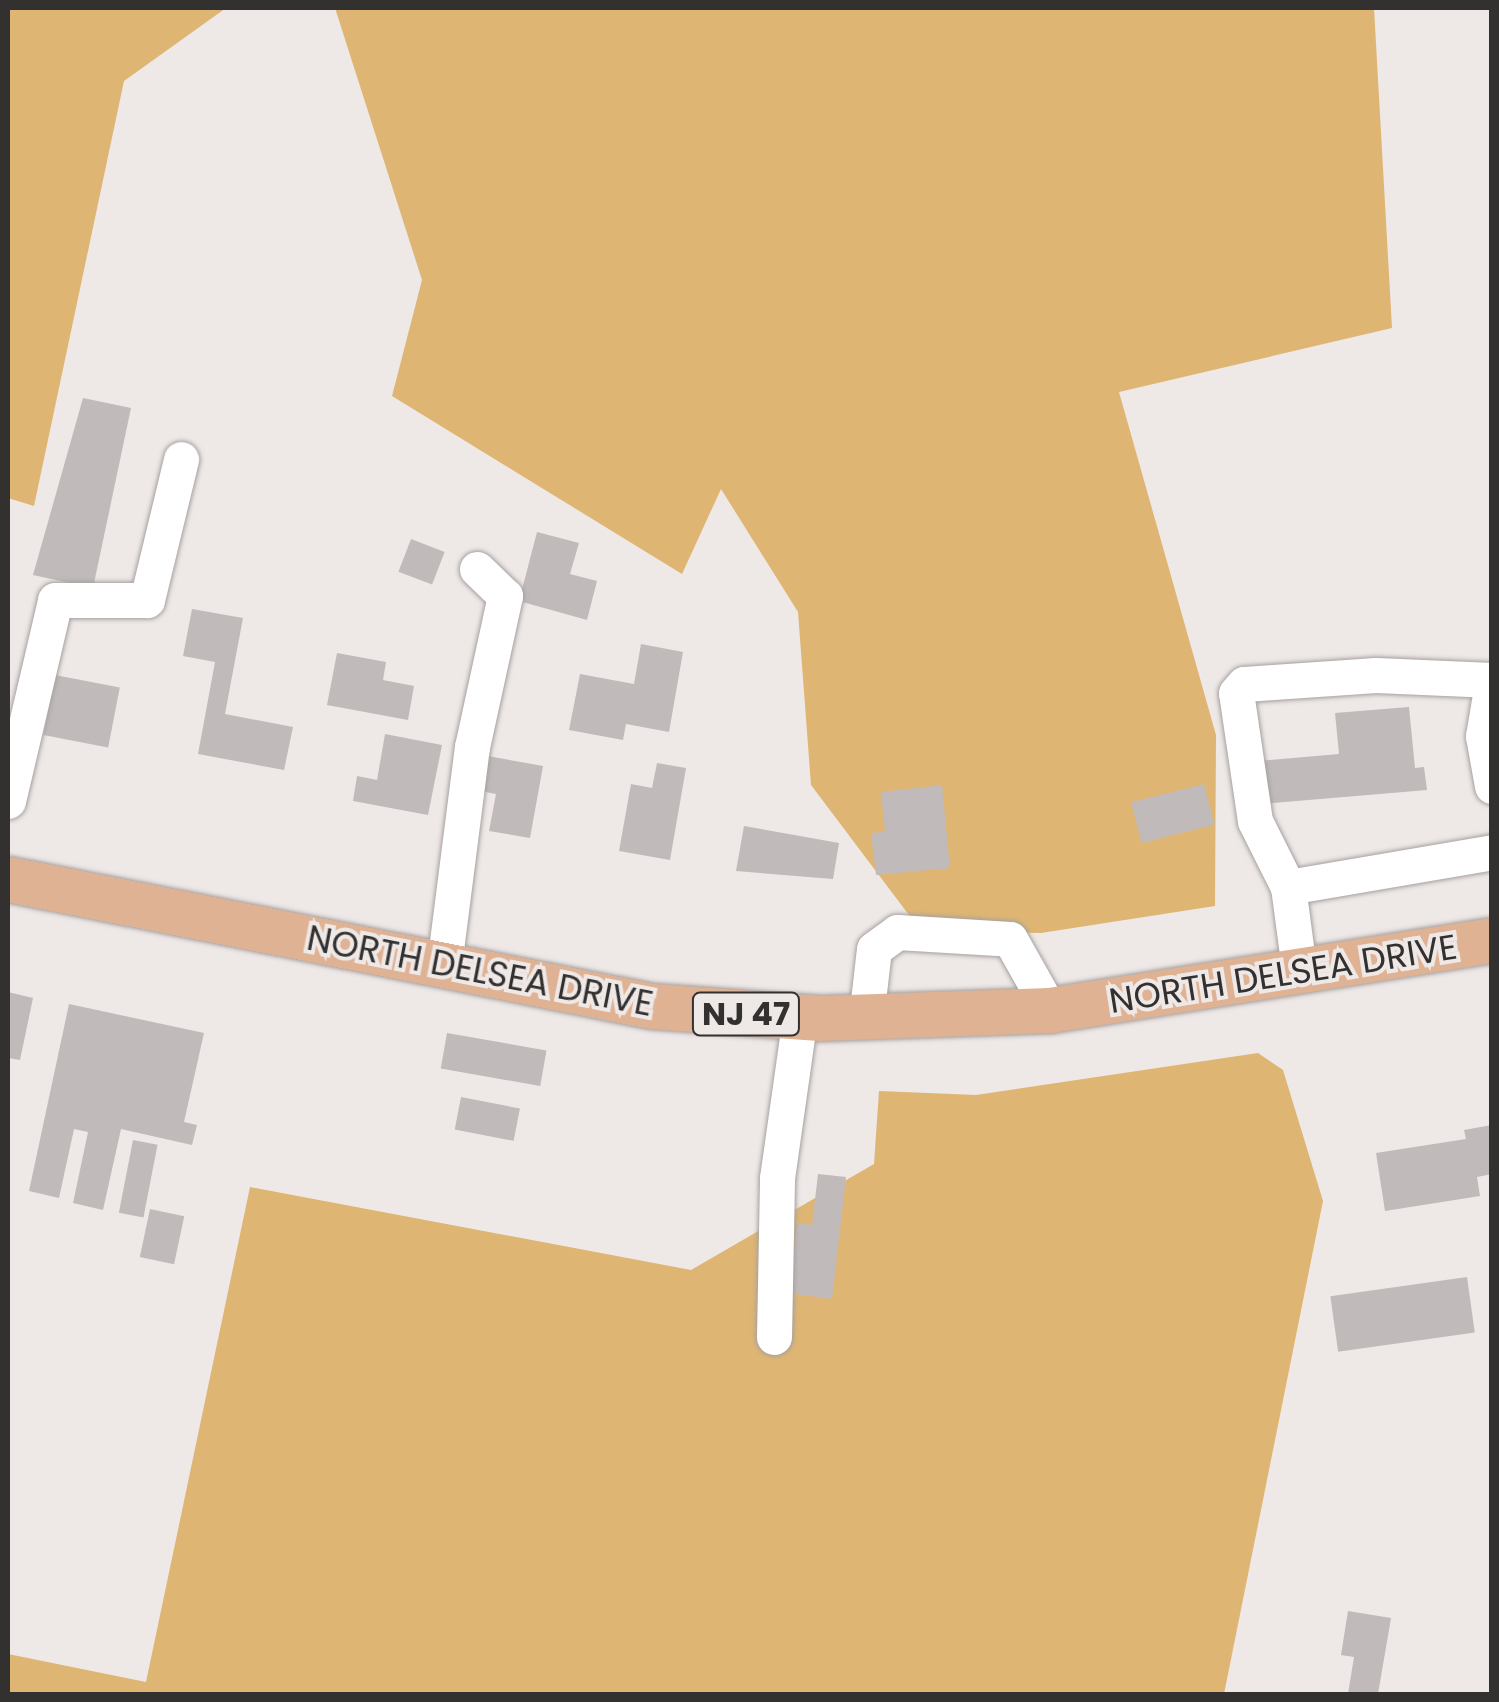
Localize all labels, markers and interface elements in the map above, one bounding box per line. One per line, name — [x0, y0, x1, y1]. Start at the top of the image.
street label: NORTH DELSEA DRIVE — [304, 917, 656, 1025]
street label: NORTH DELSEA DRIVE — [1106, 926, 1460, 1022]
road number: NJ 47 — [691, 987, 801, 1041]

